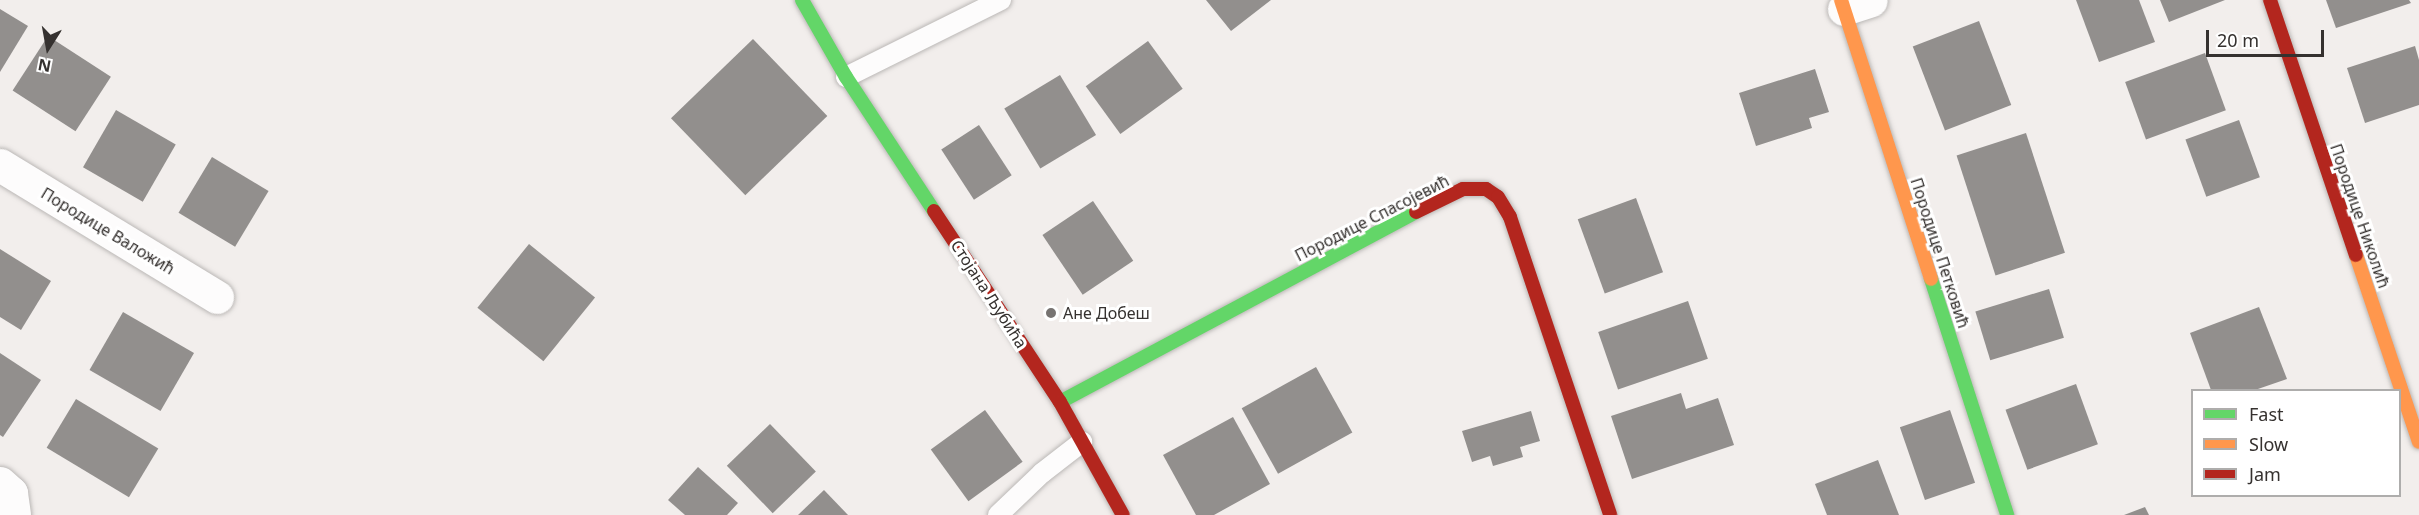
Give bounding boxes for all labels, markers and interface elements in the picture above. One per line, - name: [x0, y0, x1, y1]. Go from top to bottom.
- north arrow: [18, 18, 78, 78]
- scale bar: [2209, 18, 2328, 56]
- text: 20 m: [2217, 28, 2259, 52]
- text: N: [36, 54, 53, 78]
- street label: Породице Николић: [2326, 141, 2394, 291]
- street label: Породице Спасојевић: [1292, 171, 1452, 265]
- street label: Породице Петковић: [1907, 175, 1973, 331]
- street label: Породице Валожић: [38, 183, 178, 279]
- street label: Стојана Љубића: [947, 236, 1031, 352]
- place label: Ане Добеш: [1063, 303, 1150, 323]
- marker: Ане Добеш: [1044, 306, 1058, 320]
- legend: [2191, 389, 2401, 497]
- text: Fast: [2249, 402, 2284, 426]
- text: Slow: [2249, 432, 2288, 456]
- text: Jam: [2249, 462, 2281, 486]

